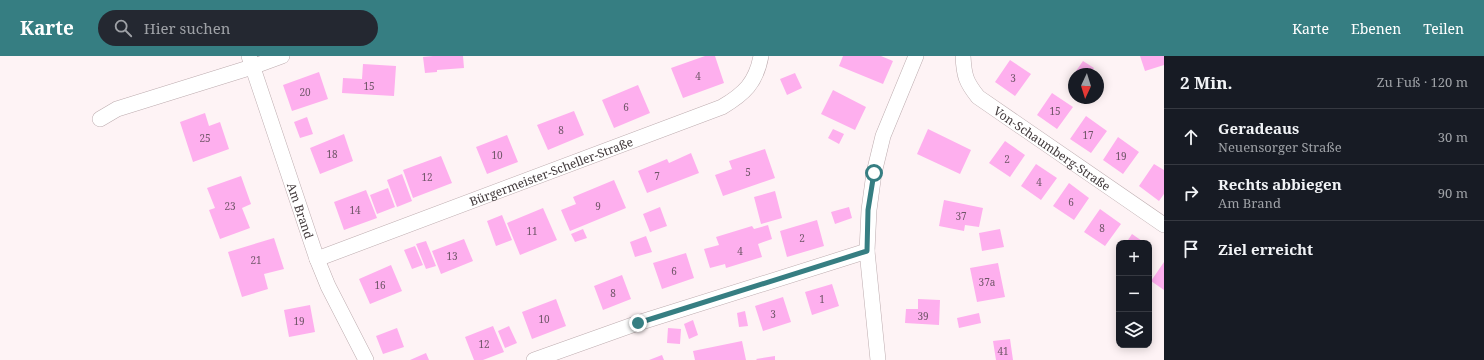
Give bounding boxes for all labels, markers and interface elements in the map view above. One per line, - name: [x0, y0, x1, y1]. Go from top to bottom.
- search box: [98, 10, 378, 46]
- text: Karte: [20, 15, 74, 41]
- icon: search: [112, 17, 134, 39]
- text: Hier suchen: [144, 18, 230, 38]
- text: Karte: [1292, 19, 1329, 38]
- text: Ebenen: [1351, 19, 1401, 38]
- text: Teilen: [1423, 19, 1464, 38]
- north arrow: [1068, 68, 1104, 104]
- house number: 4: [695, 69, 701, 83]
- house number: 3: [1010, 71, 1016, 85]
- text: 2 Min.: [1180, 71, 1233, 94]
- text: Zu Fuß · 120 m: [1377, 73, 1468, 91]
- house number: 15: [363, 79, 375, 93]
- house number: 20: [299, 85, 311, 99]
- house number: 6: [623, 100, 629, 114]
- street label: Von-Schaumberg-Straße: [991, 102, 1114, 194]
- house number: 15: [1049, 104, 1061, 118]
- text: Geradeaus: [1218, 118, 1299, 138]
- house number: 8: [558, 123, 564, 137]
- icon: ahead: [1180, 126, 1202, 148]
- house number: 17: [1082, 128, 1094, 142]
- text: 30 m: [1438, 128, 1468, 146]
- house number: 25: [199, 131, 211, 145]
- street label: Bürgermeister-Scheller-Straße: [467, 133, 635, 210]
- text: Neuensorger Straße: [1218, 138, 1342, 156]
- house number: 18: [326, 147, 338, 161]
- house number: 10: [491, 148, 503, 162]
- house number: 19: [1115, 149, 1127, 163]
- house number: 2: [1004, 152, 1010, 166]
- route start: [865, 164, 883, 182]
- house number: 5: [745, 165, 751, 179]
- house number: 7: [654, 169, 660, 183]
- house number: 12: [421, 170, 433, 184]
- text: Rechts abbiegen: [1218, 174, 1342, 194]
- house number: 4: [1036, 175, 1042, 189]
- street label: Am Brand: [283, 180, 318, 241]
- icon: right: [1180, 182, 1202, 204]
- text: 90 m: [1438, 184, 1468, 202]
- text: Am Brand: [1218, 194, 1281, 212]
- house number: 6: [1068, 195, 1074, 209]
- house number: 23: [224, 199, 236, 213]
- house number: 9: [595, 199, 601, 213]
- house number: 14: [349, 203, 361, 217]
- house number: 37: [955, 209, 967, 223]
- house number: 8: [1099, 221, 1105, 235]
- house number: 11: [526, 224, 538, 238]
- house number: 2: [799, 231, 805, 245]
- icon: arrive: [1180, 238, 1202, 260]
- text: Ziel erreicht: [1218, 239, 1313, 259]
- map controls: [1116, 240, 1152, 348]
- button: +: [1116, 240, 1152, 276]
- house number: 4: [737, 244, 743, 258]
- house number: 13: [446, 249, 458, 263]
- house number: 21: [250, 253, 262, 267]
- house number: 6: [671, 264, 677, 278]
- house number: 37a: [979, 275, 996, 289]
- button: −: [1116, 276, 1152, 312]
- house number: 16: [374, 278, 386, 292]
- house number: 8: [610, 286, 616, 300]
- house number: 1: [819, 292, 825, 306]
- house number: 3: [770, 307, 776, 321]
- house number: 39: [917, 309, 929, 323]
- house number: 10: [538, 312, 550, 326]
- button: layers: [1116, 312, 1152, 348]
- house number: 19: [293, 314, 305, 328]
- route end: [629, 314, 647, 332]
- house number: 12: [478, 337, 490, 351]
- house number: 41: [997, 344, 1009, 358]

